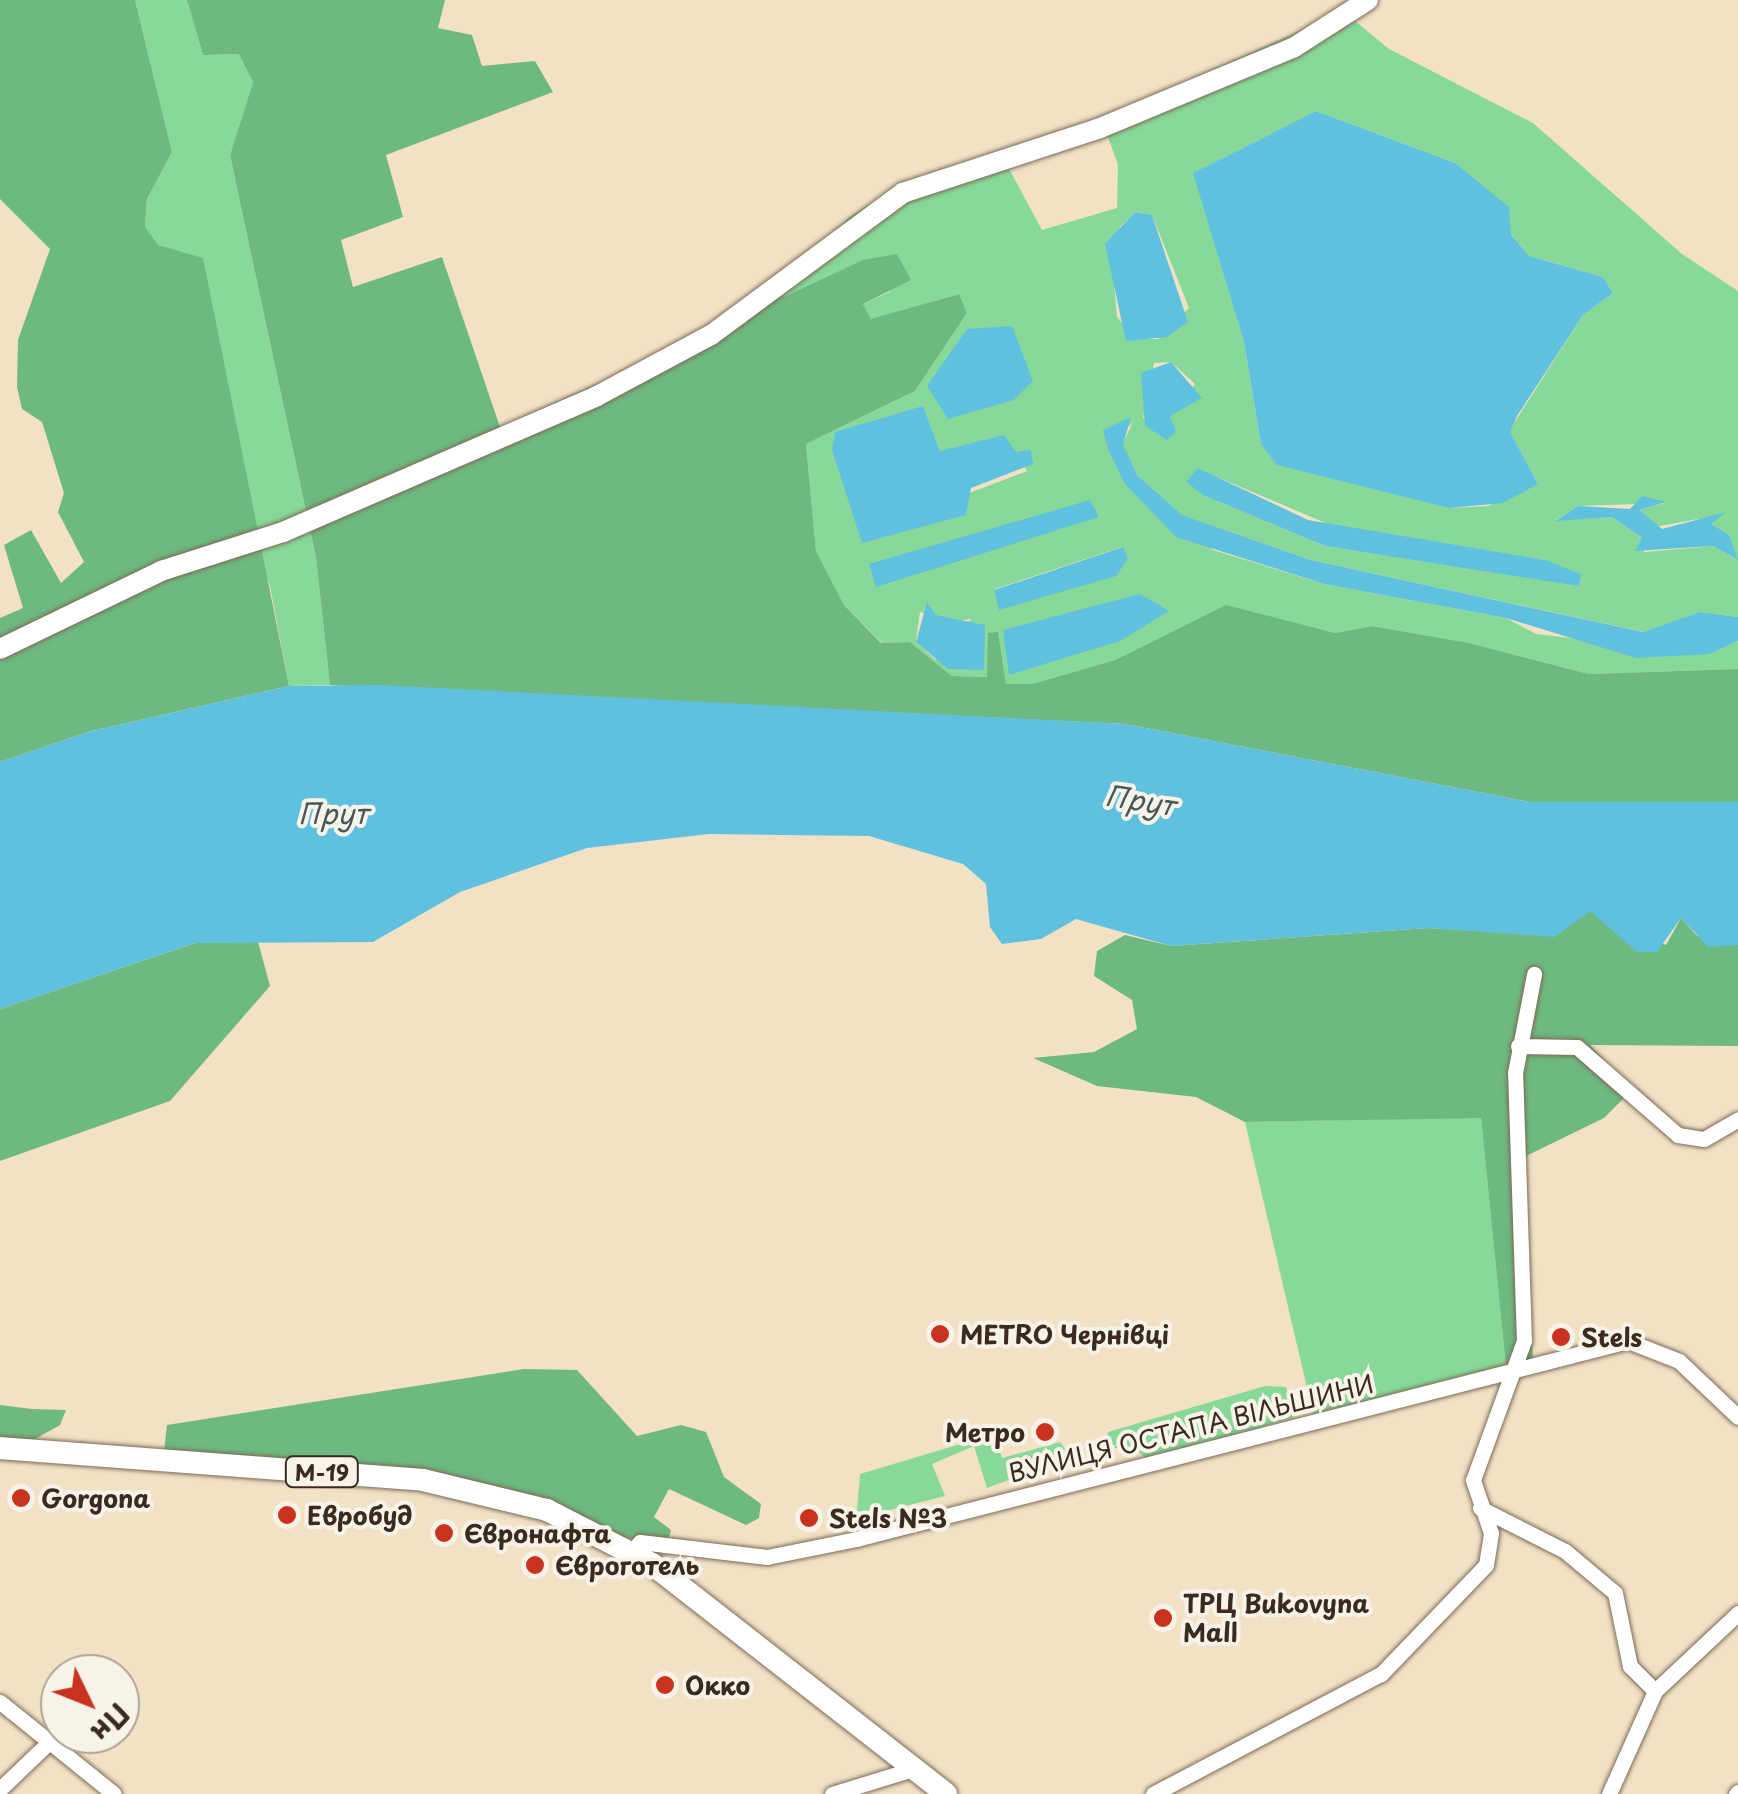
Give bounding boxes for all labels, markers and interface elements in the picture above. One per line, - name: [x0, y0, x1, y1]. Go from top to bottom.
- water label: Прут: [1103, 778, 1177, 822]
- water label: Прут: [298, 796, 368, 830]
- place label: METRO Чернівці: [960, 1319, 1170, 1349]
- place label: Stels: [1581, 1322, 1642, 1352]
- marker: METRO Чернівці: [929, 1323, 951, 1345]
- marker: Stels: [1550, 1326, 1572, 1348]
- street label: ВУЛИЦЯ ОСТАПА ВІЛЬШИНИ: [1005, 1368, 1377, 1488]
- place label: Метро: [945, 1417, 1025, 1447]
- marker: Метро: [1034, 1421, 1056, 1443]
- road number: М-19: [284, 1455, 360, 1489]
- place label: Gorgona: [41, 1483, 150, 1513]
- marker: Gorgona: [10, 1487, 32, 1509]
- place label: Евробуд: [307, 1500, 412, 1530]
- place label: Stels №3: [829, 1503, 947, 1533]
- marker: Евробуд: [276, 1504, 298, 1526]
- marker: Stels №3: [798, 1507, 820, 1529]
- place label: Євронафта: [464, 1518, 611, 1548]
- marker: Євронафта: [433, 1522, 455, 1544]
- place label: Євроготель: [555, 1550, 699, 1580]
- marker: Євроготель: [524, 1554, 546, 1576]
- place label: ТРЦ Bukovyna Mall: [1183, 1589, 1371, 1648]
- marker: ТРЦ Bukovyna Mall: [1152, 1607, 1174, 1629]
- north arrow: [40, 1654, 140, 1754]
- place label: Окко: [685, 1670, 750, 1700]
- marker: Окко: [654, 1674, 676, 1696]
- text: Пн: [81, 1694, 140, 1753]

